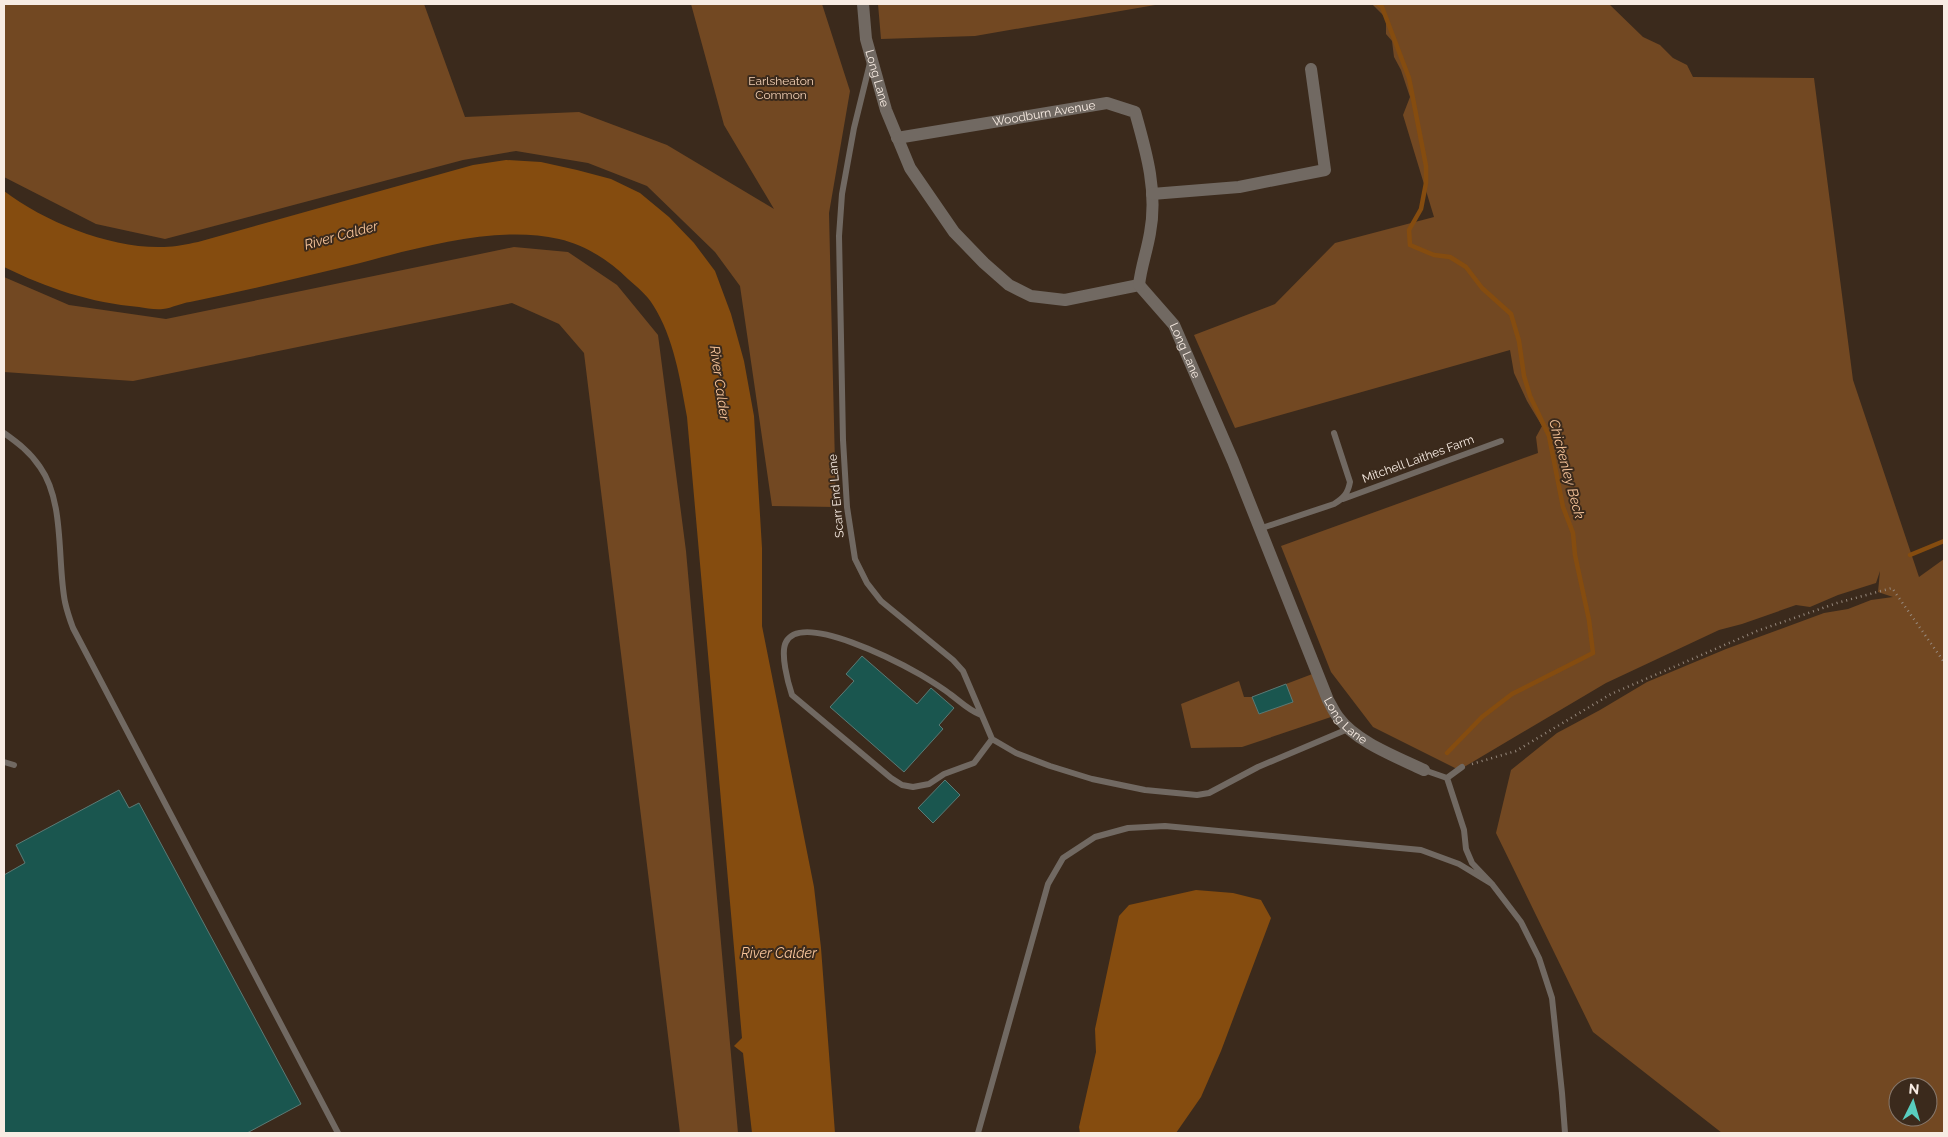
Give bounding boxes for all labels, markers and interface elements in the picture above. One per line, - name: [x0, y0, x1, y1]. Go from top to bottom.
- street label: Long Lane: [862, 48, 892, 109]
- park label: Earlsheaton Common: [748, 74, 814, 102]
- street label: Woodburn Avenue: [991, 98, 1096, 129]
- water label: River Calder: [302, 217, 381, 253]
- street label: Long Lane: [1167, 321, 1203, 380]
- water label: River Calder: [707, 344, 733, 423]
- water label: Chickenley Beck: [1546, 417, 1588, 521]
- street label: Mitchell Laithes Farm: [1360, 432, 1476, 486]
- street label: Scarr End Lane: [825, 454, 847, 538]
- street label: Long Lane: [1321, 694, 1370, 747]
- water label: River Calder: [741, 945, 818, 961]
- north arrow: [1888, 1077, 1938, 1127]
- text: N: [1908, 1081, 1920, 1097]

